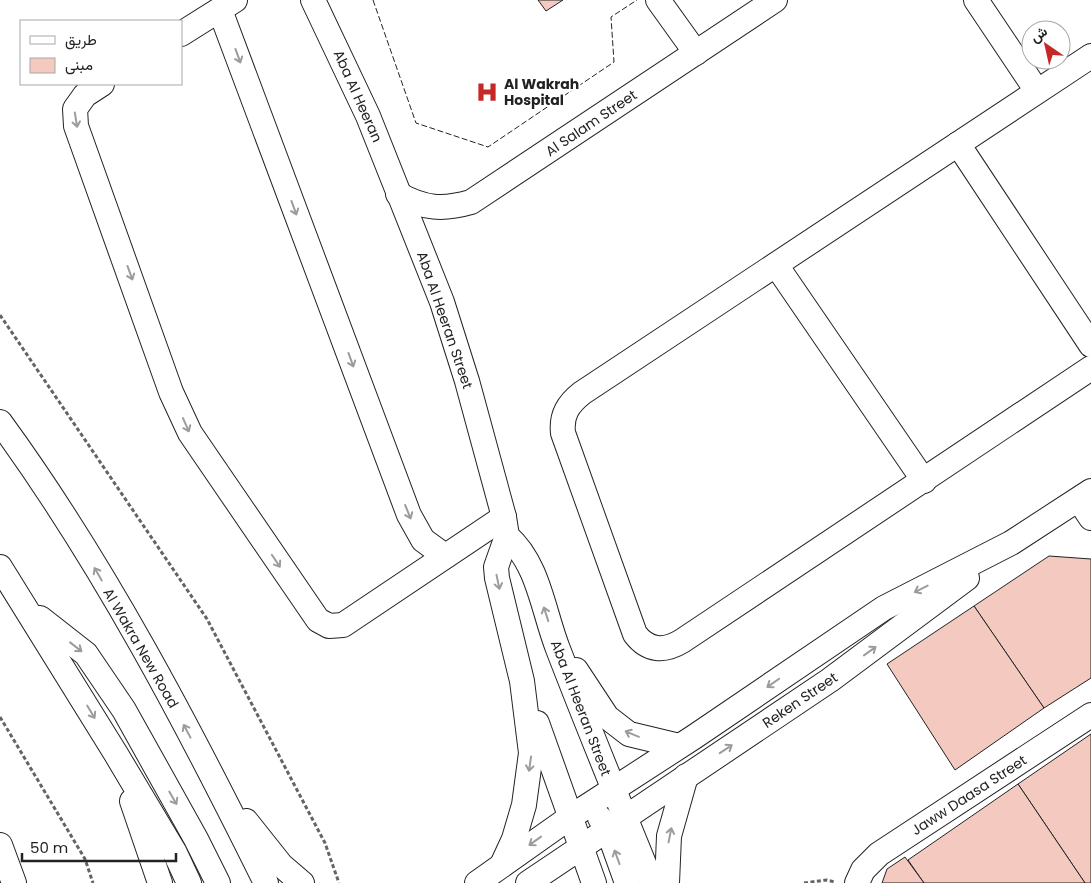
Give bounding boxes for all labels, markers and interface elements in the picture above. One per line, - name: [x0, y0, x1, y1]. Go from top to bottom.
- legend: [20, 20, 182, 85]
- north arrow: [1021, 20, 1071, 70]
- text: ش: [1026, 21, 1051, 47]
- text: طريق: [65, 29, 97, 50]
- street label: Aba Al Heeran: [329, 47, 387, 145]
- one-way arrow: [234, 48, 243, 63]
- text: مبنى: [65, 54, 93, 75]
- place label: Al Wakrah Hospital: [504, 74, 579, 110]
- hospital icon: Al Wakrah Hospital: [474, 79, 500, 105]
- street label: Al Salam Street: [541, 85, 641, 161]
- one-way arrow: [71, 111, 81, 127]
- one-way arrow: [290, 200, 299, 215]
- street label: Aba Al Heeran Street: [412, 249, 478, 391]
- one-way arrow: [126, 265, 135, 280]
- one-way arrow: [347, 352, 356, 367]
- one-way arrow: [182, 417, 192, 432]
- one-way arrow: [404, 504, 413, 519]
- one-way arrow: [271, 553, 281, 567]
- one-way arrow: [93, 568, 103, 582]
- one-way arrow: [494, 574, 504, 590]
- street label: Al Wakra New Road: [98, 584, 184, 712]
- one-way arrow: [914, 584, 929, 594]
- one-way arrow: [541, 607, 550, 622]
- street label: Aba Al Heeran Street: [546, 637, 616, 779]
- one-way arrow: [70, 641, 83, 652]
- one-way arrow: [863, 646, 876, 657]
- street label: Reken Street: [758, 667, 842, 733]
- one-way arrow: [767, 678, 781, 688]
- one-way arrow: [86, 704, 96, 718]
- one-way arrow: [182, 724, 192, 738]
- one-way arrow: [625, 729, 640, 739]
- one-way arrow: [719, 744, 733, 754]
- street label: Jaww Daasa Street: [907, 750, 1031, 840]
- one-way arrow: [524, 756, 534, 772]
- one-way arrow: [168, 790, 178, 805]
- one-way arrow: [665, 827, 675, 843]
- scale bar: [22, 830, 176, 862]
- one-way arrow: [528, 836, 542, 846]
- text: 50 m: [30, 837, 68, 858]
- one-way arrow: [612, 849, 621, 865]

